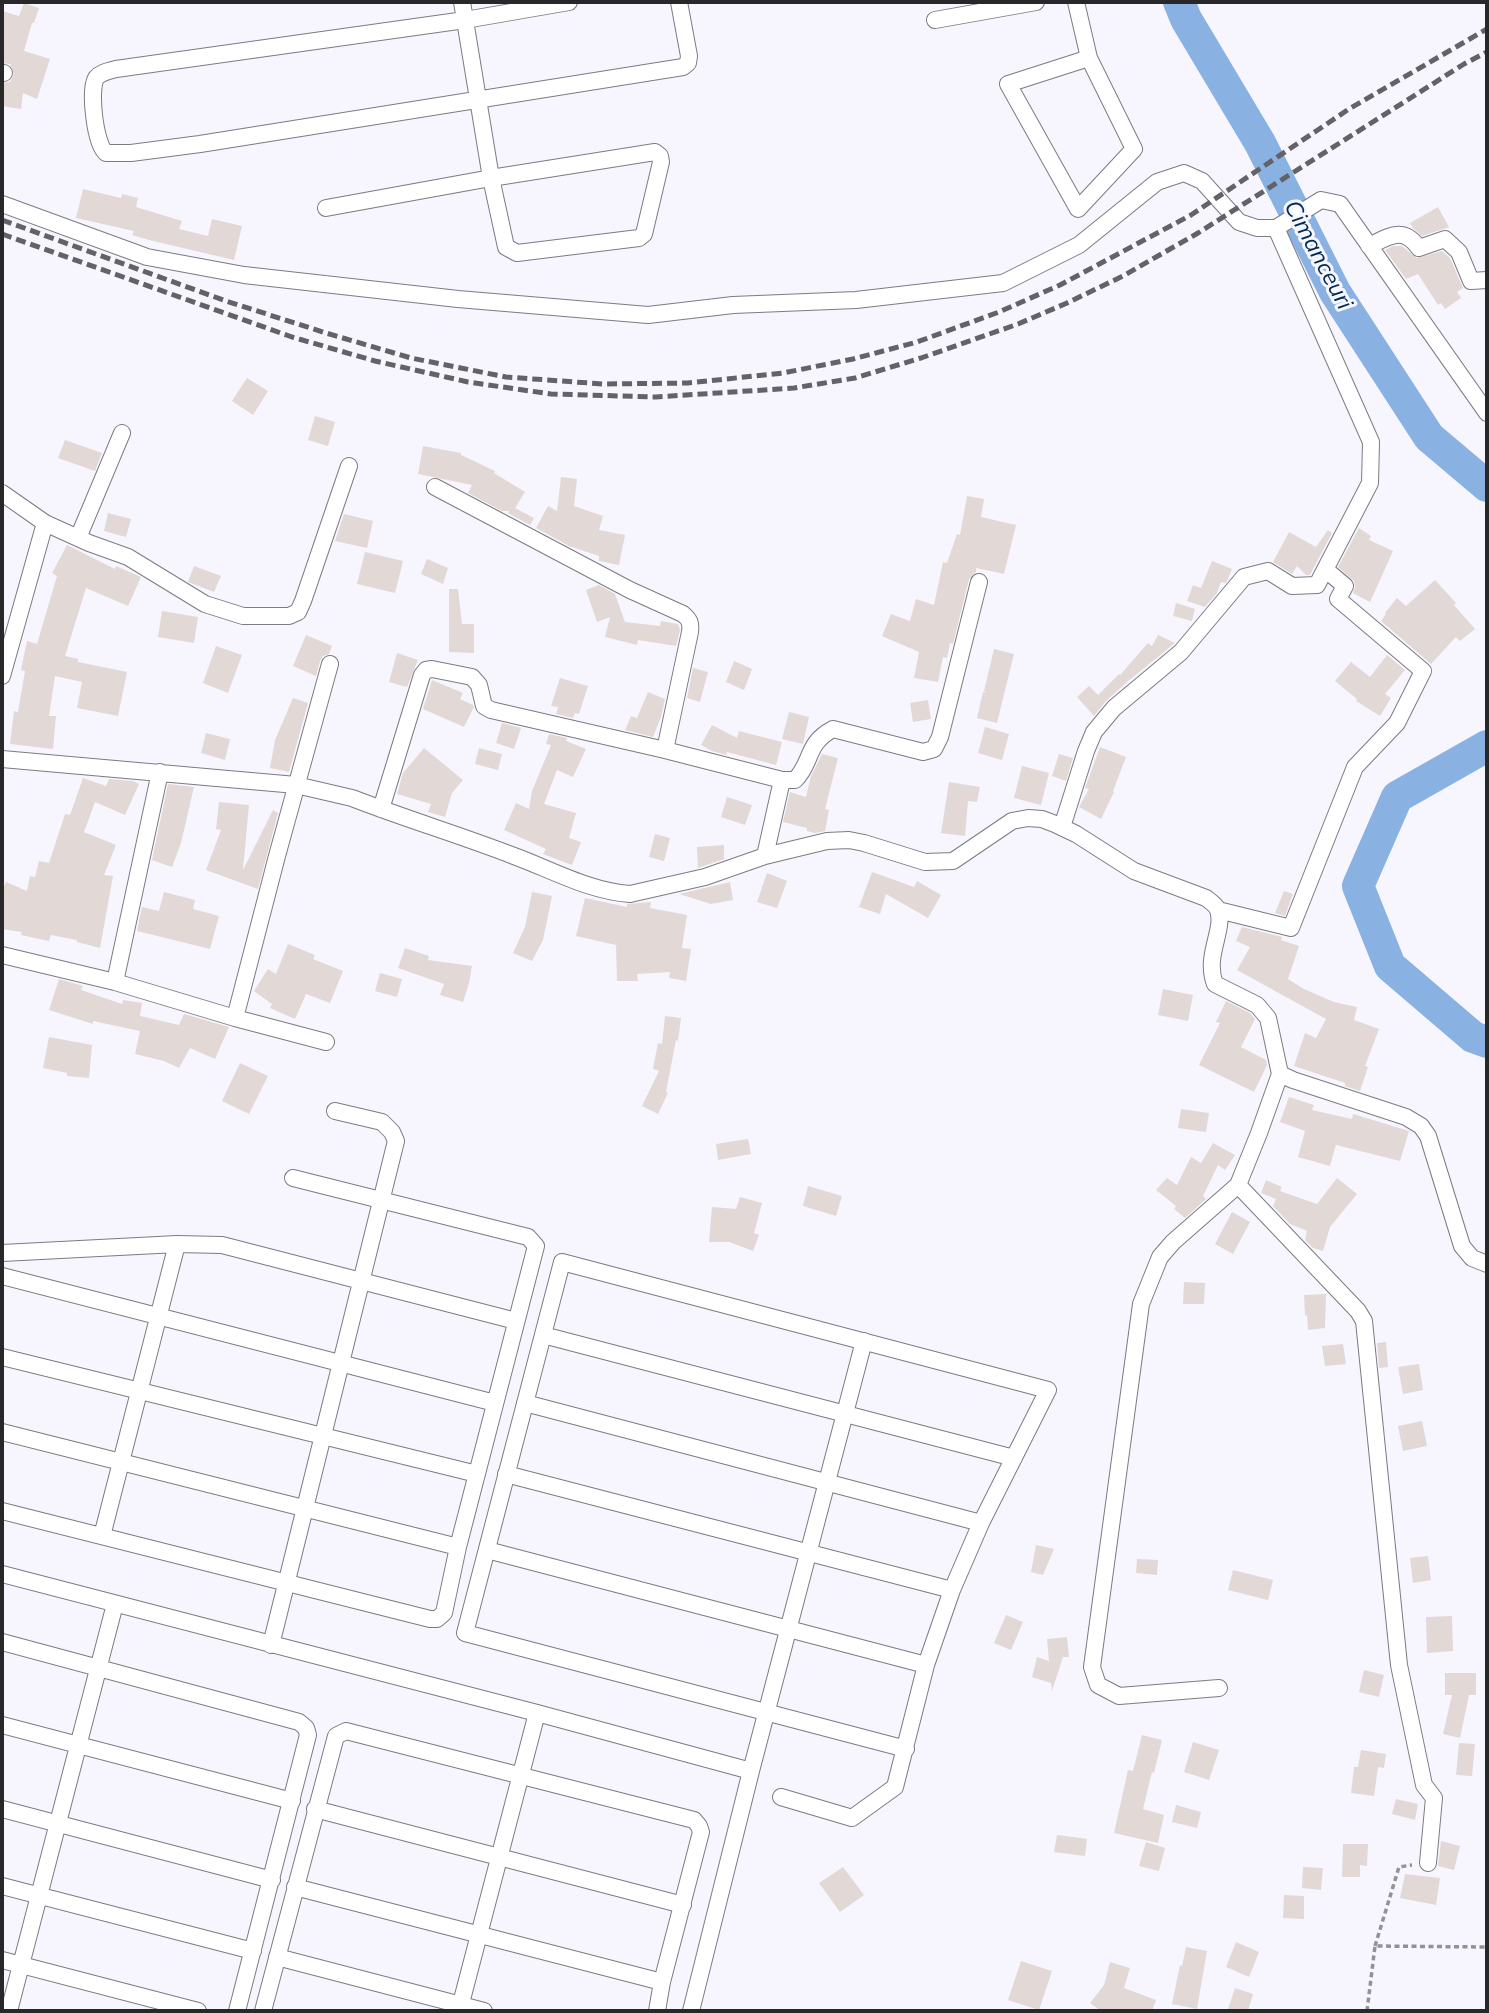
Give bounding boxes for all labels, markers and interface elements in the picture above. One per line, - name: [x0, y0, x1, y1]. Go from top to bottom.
- water label: Cimanceuri: [1278, 196, 1358, 314]

